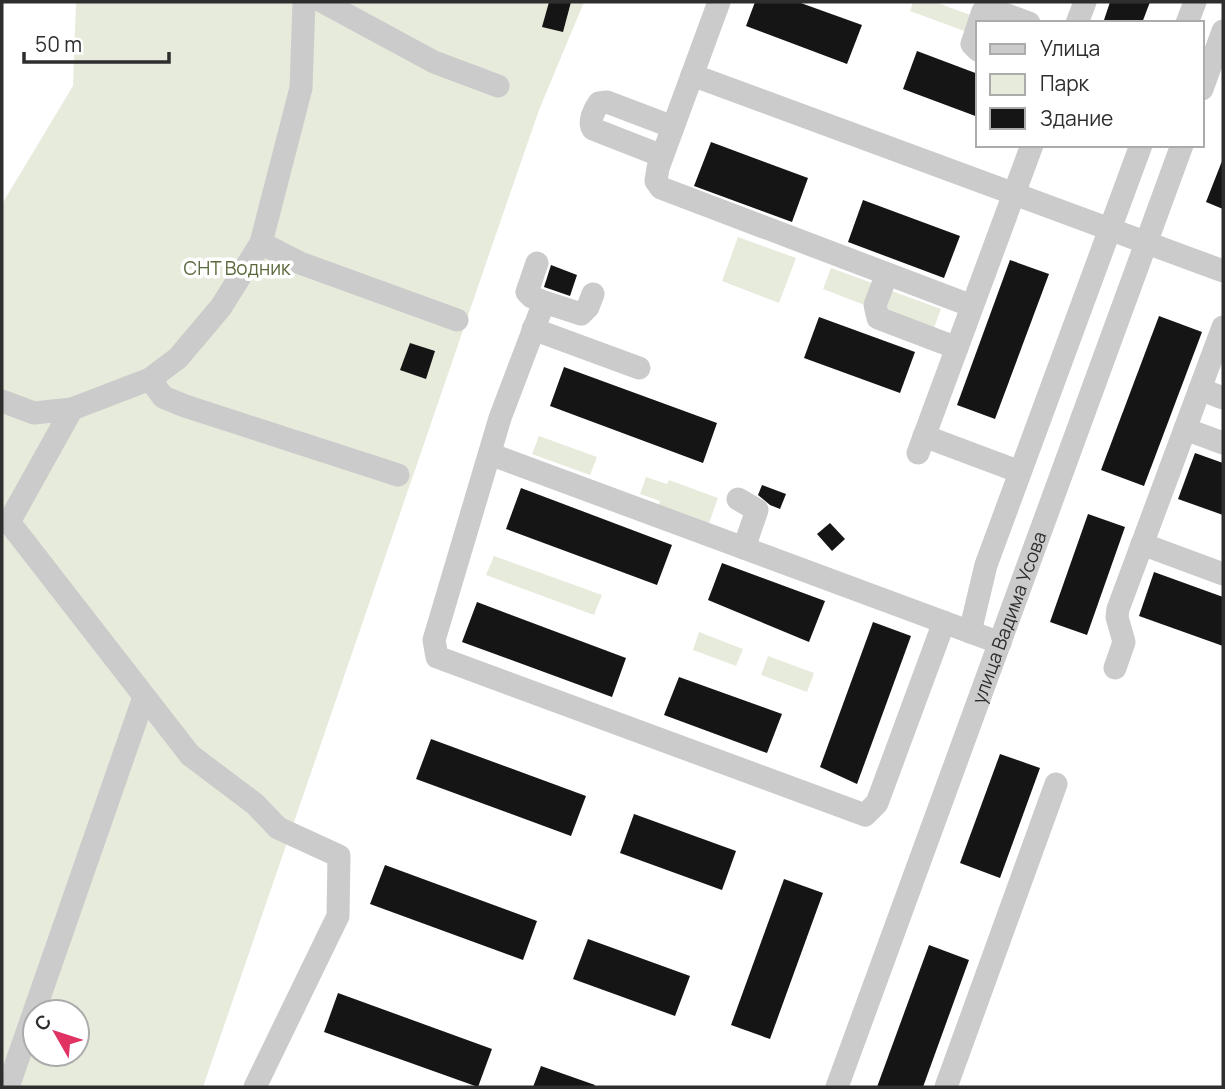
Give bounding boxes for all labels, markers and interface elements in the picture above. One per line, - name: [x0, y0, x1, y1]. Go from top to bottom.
- scale bar: [24, 21, 170, 65]
- legend: [976, 21, 1204, 147]
- text: 50 m: [35, 30, 82, 58]
- text: Улица: [1040, 34, 1100, 62]
- text: Парк: [1040, 69, 1090, 97]
- text: Здание: [1040, 104, 1113, 132]
- park label: СНТ Водник: [184, 255, 291, 281]
- street label: улица Вадима Усова: [965, 528, 1052, 707]
- north arrow: [21, 998, 91, 1068]
- text: С: [28, 1009, 57, 1036]

